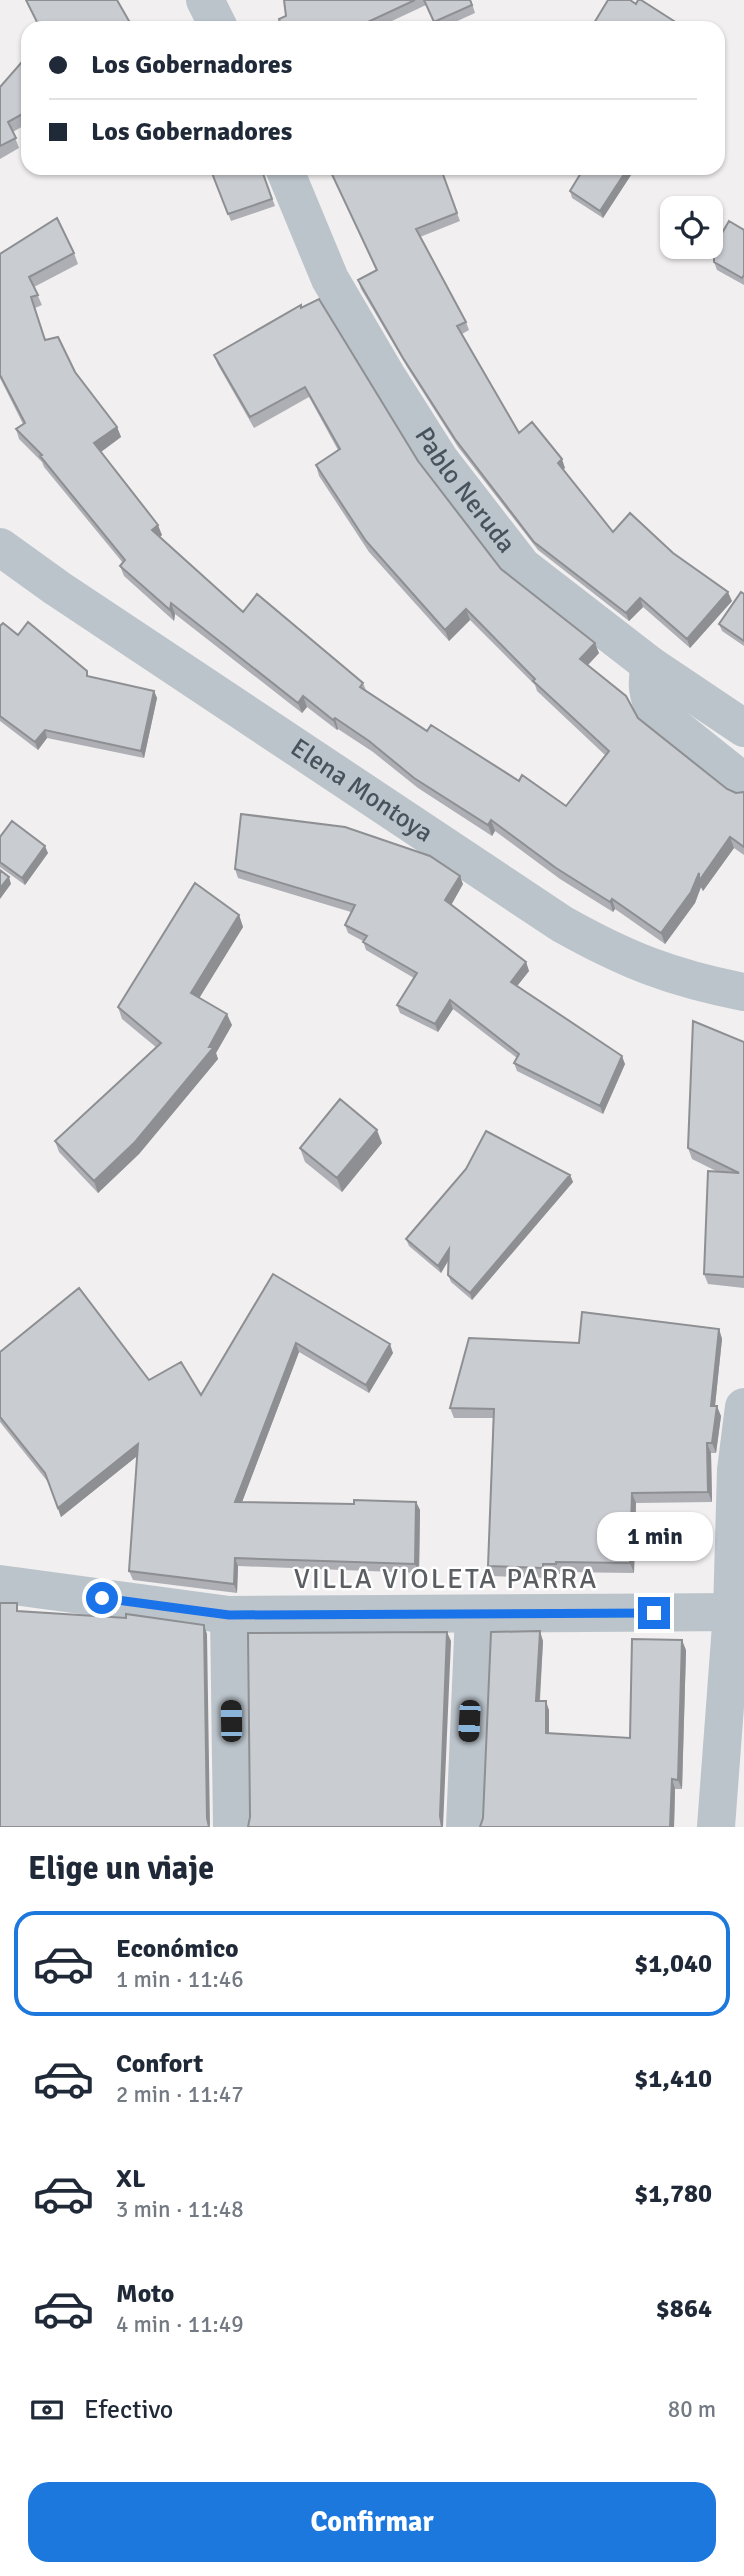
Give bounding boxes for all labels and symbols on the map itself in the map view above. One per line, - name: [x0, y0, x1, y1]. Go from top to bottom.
- street label: Pablo Neruda: [407, 421, 522, 560]
- street label: Elena Montoya: [284, 732, 439, 849]
- callout: 1 min: [596, 1512, 712, 1560]
- district label: VILLA VIOLETA PARRA: [294, 1562, 598, 1596]
- route start: [86, 1582, 118, 1614]
- route end: [638, 1597, 670, 1629]
- car: [458, 1699, 481, 1743]
- car: [221, 1700, 242, 1742]

